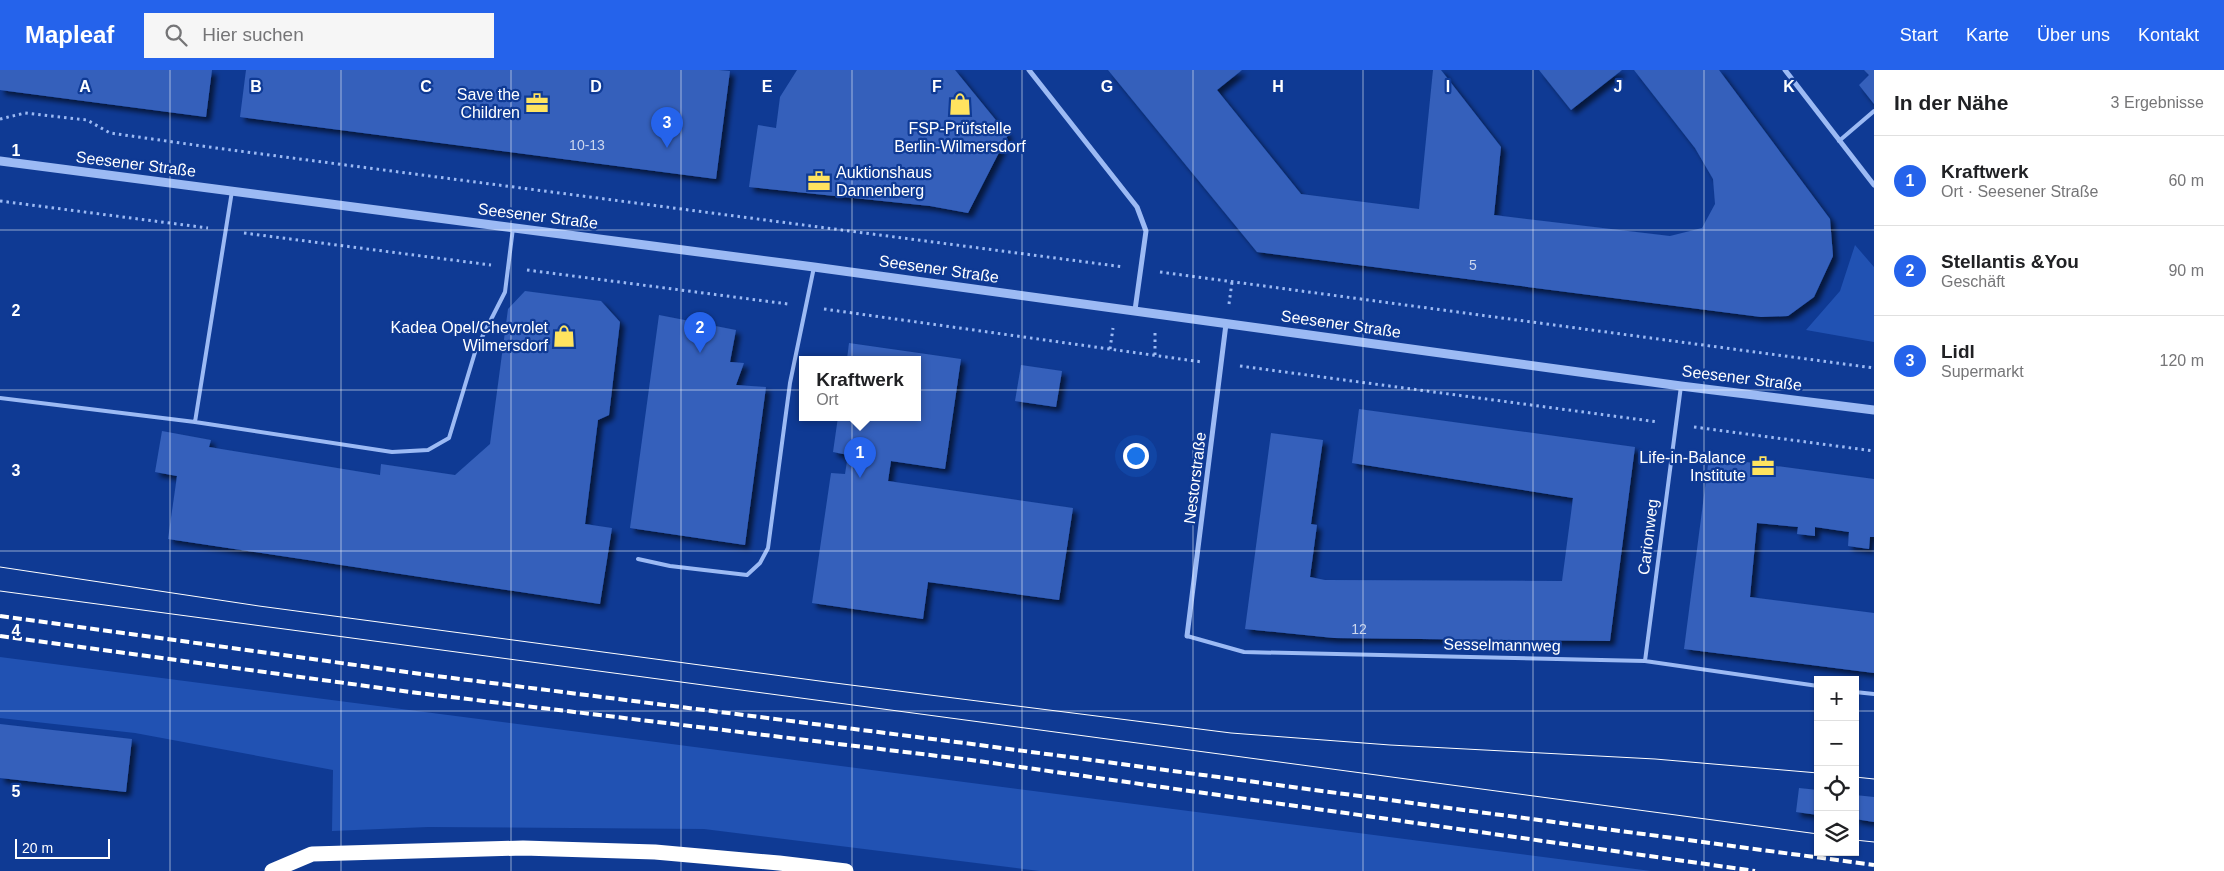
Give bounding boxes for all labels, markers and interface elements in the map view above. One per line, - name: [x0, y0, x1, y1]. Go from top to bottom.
- search box: [144, 13, 494, 58]
- text: Mapleaf: [25, 21, 114, 48]
- icon: search: [162, 21, 190, 49]
- text: Hier suchen: [202, 24, 304, 45]
- text: Start: [1900, 25, 1938, 45]
- text: Karte: [1966, 25, 2009, 45]
- text: Über uns: [2037, 25, 2110, 45]
- text: Kontakt: [2138, 25, 2199, 45]
- text: A: [79, 78, 91, 95]
- text: B: [250, 78, 262, 95]
- text: C: [420, 78, 432, 95]
- text: D: [590, 78, 602, 95]
- text: E: [762, 78, 773, 95]
- text: F: [932, 78, 942, 95]
- text: G: [1101, 78, 1113, 95]
- text: H: [1272, 78, 1284, 95]
- text: I: [1446, 78, 1450, 95]
- text: J: [1614, 78, 1622, 95]
- text: K: [1783, 78, 1795, 95]
- place label: Save the Children: [457, 86, 520, 121]
- office icon: Save the Children: [524, 90, 550, 116]
- shop icon: FSP-Prüfstelle Berlin-Wilmersdorf: [947, 91, 973, 117]
- text: In der Nähe: [1894, 91, 2008, 114]
- text: 3 Ergebnisse: [2111, 94, 2204, 111]
- pin: 3: [651, 107, 683, 148]
- place label: FSP-Prüfstelle Berlin-Wilmersdorf: [894, 120, 1026, 155]
- house number: 10-13: [569, 137, 605, 153]
- text: 1: [12, 142, 21, 159]
- street label: Seesener Straße: [75, 148, 197, 180]
- text: Kraftwerk: [1941, 161, 2029, 182]
- place label: Auktionshaus Dannenberg: [836, 164, 932, 199]
- office icon: Auktionshaus Dannenberg: [806, 168, 832, 194]
- text: 1: [1906, 172, 1914, 189]
- text: 60 m: [2168, 172, 2204, 189]
- text: Ort · Seesener Straße: [1941, 183, 2098, 200]
- street label: Seesener Straße: [477, 200, 599, 232]
- text: Stellantis &You: [1941, 251, 2079, 272]
- street label: Seesener Straße: [878, 252, 1000, 286]
- house number: 5: [1469, 257, 1477, 273]
- text: 2: [1906, 262, 1914, 279]
- text: 90 m: [2168, 262, 2204, 279]
- text: Geschäft: [1941, 273, 2005, 290]
- text: 2: [12, 302, 21, 319]
- street label: Seesener Straße: [1280, 307, 1402, 341]
- pin: 2: [684, 312, 716, 353]
- place label: Kadea Opel/Chevrolet Wilmersdorf: [391, 319, 549, 354]
- shop icon: Kadea Opel/Chevrolet Wilmersdorf: [551, 323, 577, 349]
- text: Lidl: [1941, 341, 1975, 362]
- text: 3: [1906, 352, 1914, 369]
- text: 120 m: [2160, 352, 2204, 369]
- popup: [799, 356, 921, 421]
- street label: Seesener Straße: [1681, 362, 1803, 394]
- text: Supermarkt: [1941, 363, 2024, 380]
- text: Kraftwerk: [816, 369, 904, 390]
- text: Ort: [816, 391, 838, 408]
- street label: Nestorstraße: [1181, 431, 1209, 525]
- pin: 1: [844, 437, 876, 478]
- your location: [1123, 443, 1149, 469]
- place label: Life-in-Balance Institute: [1639, 449, 1746, 484]
- office icon: Life-in-Balance Institute: [1750, 453, 1776, 479]
- text: 3: [12, 462, 21, 479]
- street label: Carionweg: [1635, 498, 1661, 576]
- house number: 12: [1351, 621, 1367, 637]
- text: 4: [12, 622, 21, 639]
- street label: Sesselmannweg: [1443, 635, 1561, 655]
- map controls: [1814, 676, 1859, 856]
- button: +: [1814, 676, 1859, 721]
- button: −: [1814, 721, 1859, 766]
- button: locate: [1814, 766, 1859, 811]
- text: 5: [12, 783, 21, 800]
- button: layers: [1814, 811, 1859, 856]
- scale bar: [15, 836, 110, 859]
- text: 20 m: [22, 840, 53, 856]

